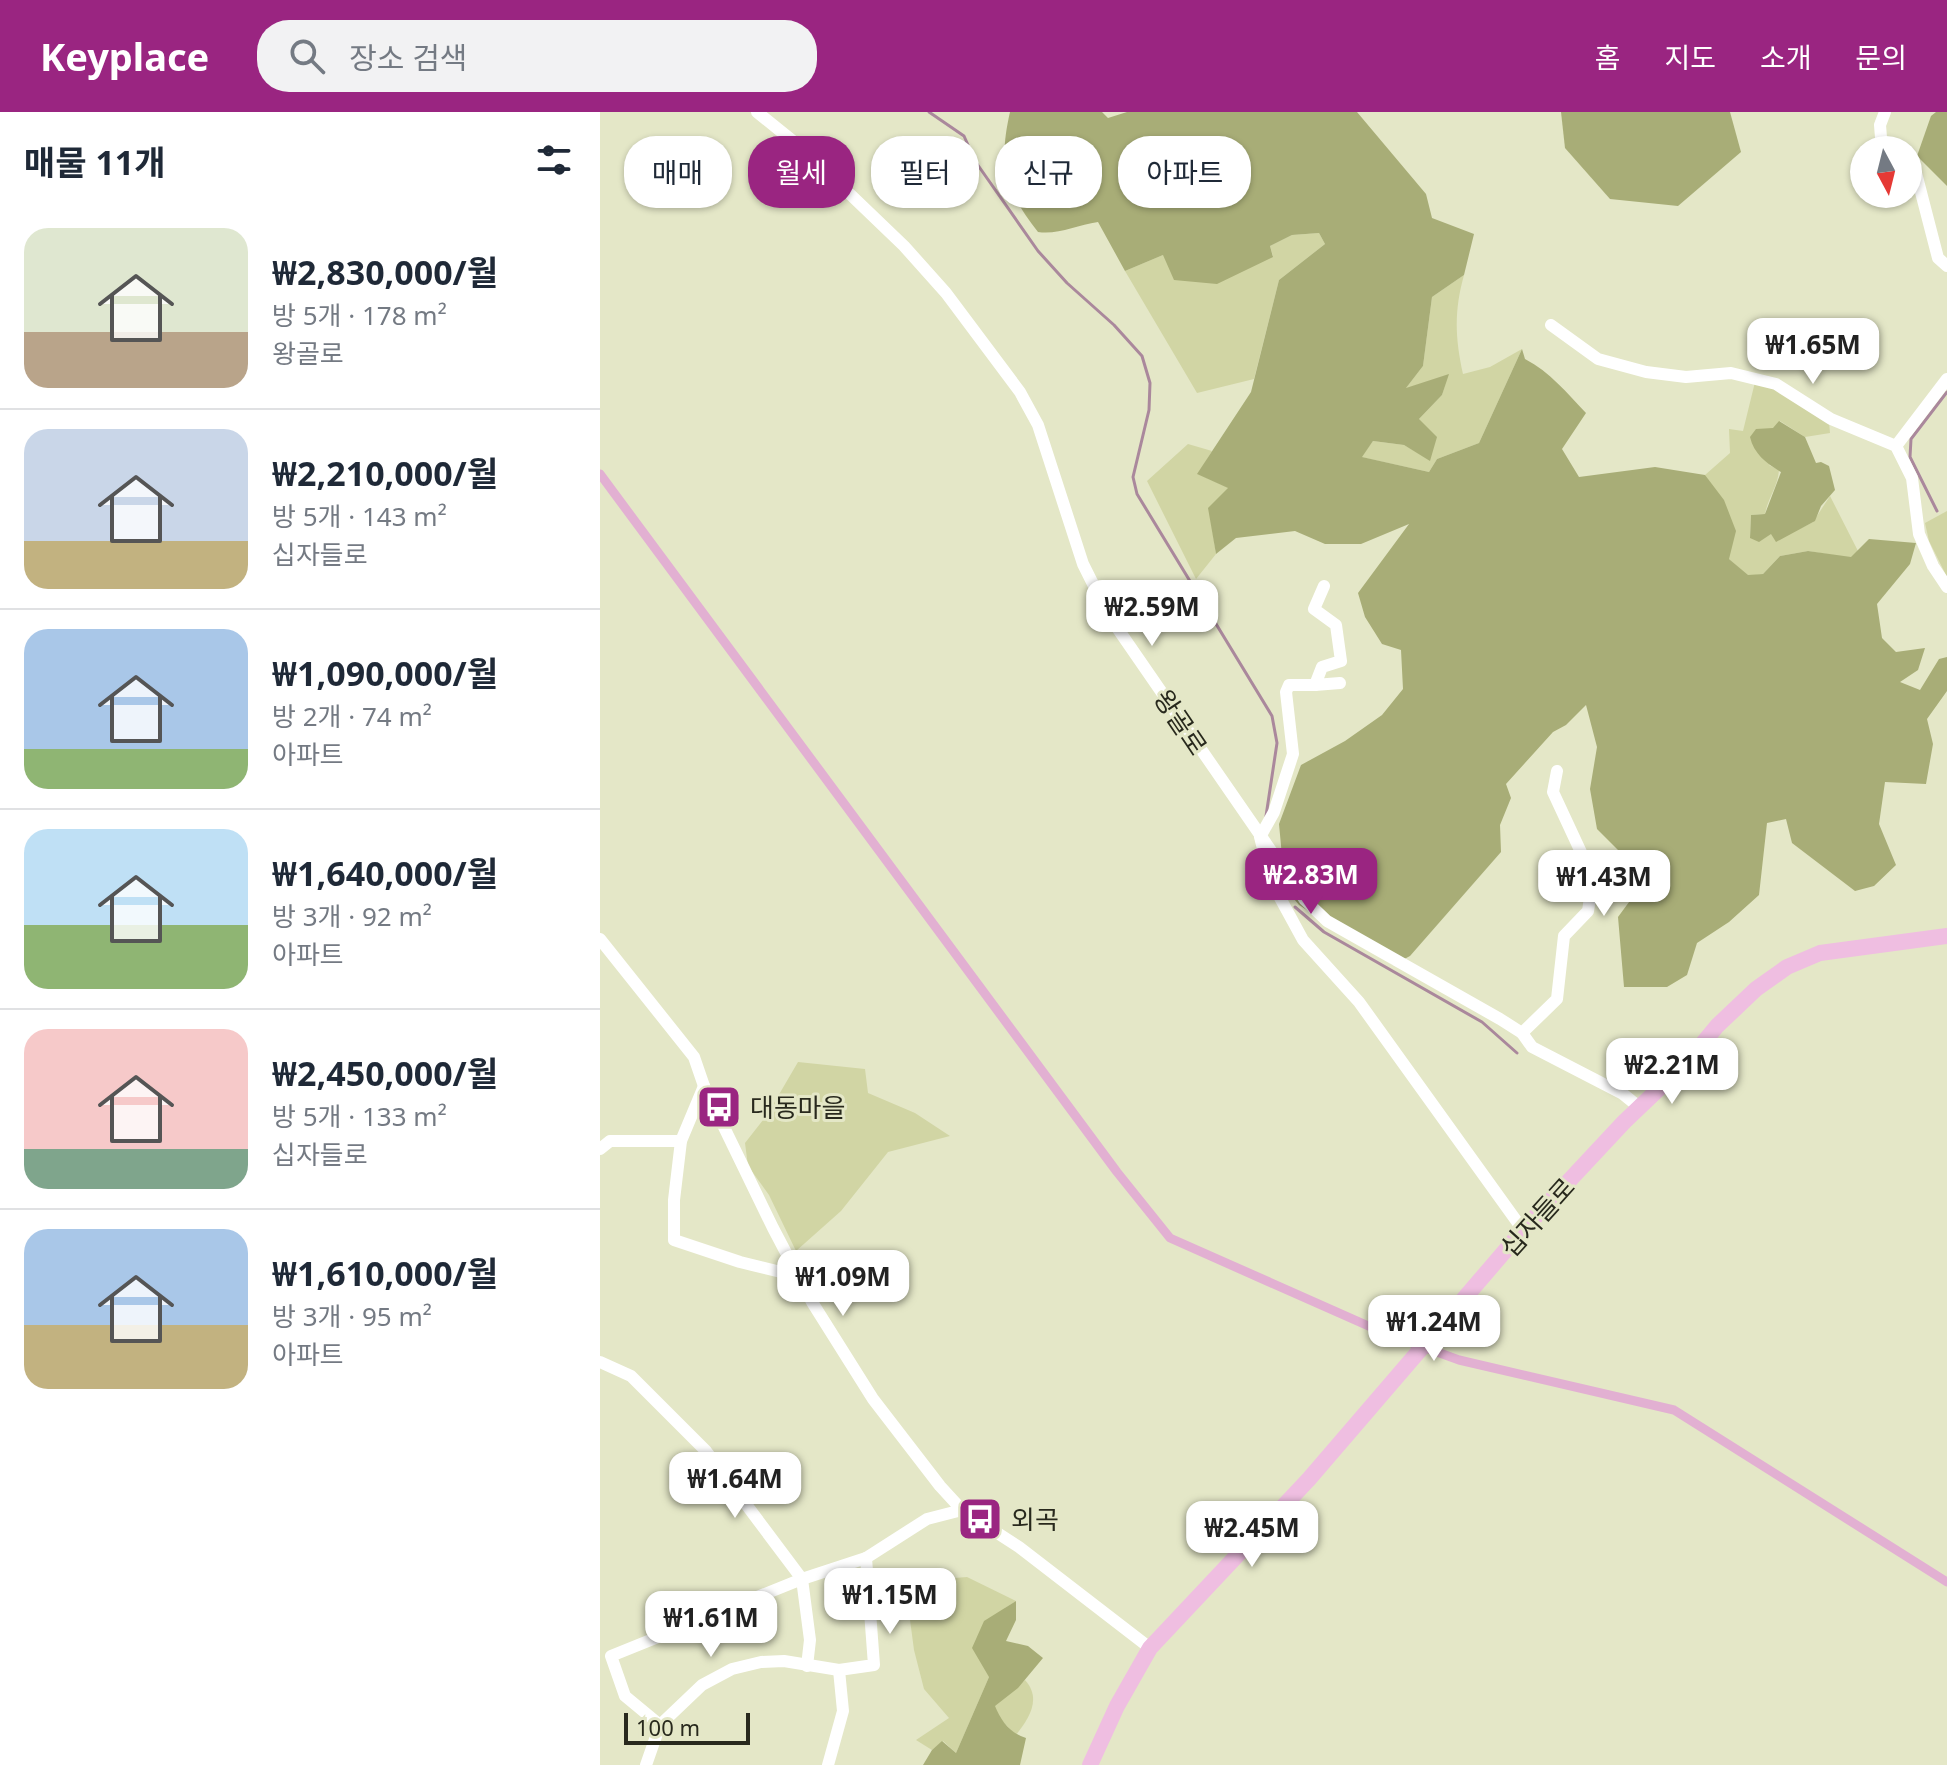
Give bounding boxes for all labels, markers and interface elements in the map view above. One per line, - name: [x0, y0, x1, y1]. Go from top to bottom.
- search box: [257, 20, 817, 92]
- text: Keyplace: [40, 30, 209, 82]
- icon: search: [285, 34, 329, 78]
- text: 장소 검색: [349, 37, 467, 78]
- text: 홈: [1595, 38, 1620, 76]
- text: 지도: [1664, 38, 1716, 76]
- text: 소개: [1760, 38, 1811, 76]
- text: 문의: [1855, 38, 1907, 76]
- chip: 매매: [624, 136, 732, 208]
- chip: 월세: [748, 136, 855, 208]
- chip: 필터: [871, 136, 979, 208]
- chip: 신규: [995, 136, 1102, 208]
- chip: 아파트: [1118, 136, 1251, 208]
- north arrow: [1850, 136, 1922, 208]
- map controls: [1850, 136, 1922, 208]
- icon: filters: [532, 138, 576, 182]
- text: 매물 11개: [24, 139, 166, 185]
- text: ₩2,830,000/월: [272, 249, 498, 295]
- icon: home: [88, 260, 184, 356]
- text: 방 5개 · 178 m²: [272, 297, 447, 333]
- pin: ₩1.65M: [1748, 318, 1878, 386]
- text: ₩1.65M: [1765, 326, 1861, 362]
- text: 왕골로: [272, 335, 344, 371]
- text: ₩2,210,000/월: [272, 450, 498, 496]
- icon: home: [88, 461, 184, 557]
- text: 방 5개 · 143 m²: [272, 498, 447, 534]
- text: 십자들로: [272, 536, 368, 572]
- pin: ₩2.59M: [1087, 580, 1217, 648]
- text: ₩2.59M: [1104, 588, 1200, 624]
- text: ₩1,090,000/월: [272, 650, 498, 696]
- icon: home: [88, 661, 184, 757]
- street label: 왕골로: [1146, 682, 1216, 762]
- text: 방 2개 · 74 m²: [272, 698, 432, 734]
- text: 아파트: [272, 736, 344, 772]
- pin: ₩2.83M: [1246, 848, 1376, 916]
- text: ₩1,640,000/월: [272, 850, 498, 896]
- pin: ₩1.43M: [1539, 850, 1669, 918]
- text: ₩2.83M: [1263, 856, 1359, 892]
- text: ₩1.43M: [1556, 858, 1652, 894]
- icon: home: [88, 861, 184, 957]
- text: 방 3개 · 92 m²: [272, 898, 432, 934]
- text: 아파트: [272, 936, 344, 972]
- pin: ₩2.21M: [1607, 1038, 1737, 1106]
- text: ₩2.21M: [1624, 1046, 1720, 1082]
- text: ₩2,450,000/월: [272, 1050, 498, 1096]
- icon: home: [88, 1061, 184, 1157]
- bus stop icon: 대동마을: [695, 1083, 743, 1131]
- place label: 대동마을: [750, 1089, 846, 1125]
- text: 방 5개 · 133 m²: [272, 1098, 447, 1134]
- text: 십자들로: [272, 1136, 368, 1172]
- street label: 십자들로: [1492, 1169, 1582, 1265]
- text: ₩1,610,000/월: [272, 1250, 498, 1296]
- pin: ₩1.09M: [778, 1250, 908, 1318]
- text: ₩1.09M: [795, 1258, 891, 1294]
- icon: home: [88, 1261, 184, 1357]
- pin: ₩1.24M: [1369, 1295, 1499, 1363]
- text: 방 3개 · 95 m²: [272, 1298, 432, 1334]
- text: ₩1.24M: [1386, 1303, 1482, 1339]
- text: 아파트: [272, 1336, 344, 1372]
- pin: ₩1.64M: [670, 1452, 800, 1520]
- text: ₩1.64M: [687, 1460, 783, 1496]
- bus stop icon: 외곡: [956, 1495, 1004, 1543]
- place label: 외곡: [1011, 1501, 1059, 1537]
- pin: ₩2.45M: [1187, 1501, 1317, 1569]
- text: ₩2.45M: [1204, 1509, 1300, 1545]
- pin: ₩1.15M: [825, 1568, 955, 1636]
- text: ₩1.15M: [842, 1576, 938, 1612]
- pin: ₩1.61M: [646, 1591, 776, 1659]
- text: ₩1.61M: [663, 1599, 759, 1635]
- scale bar: [624, 1709, 750, 1745]
- text: 100 m: [636, 1712, 700, 1742]

